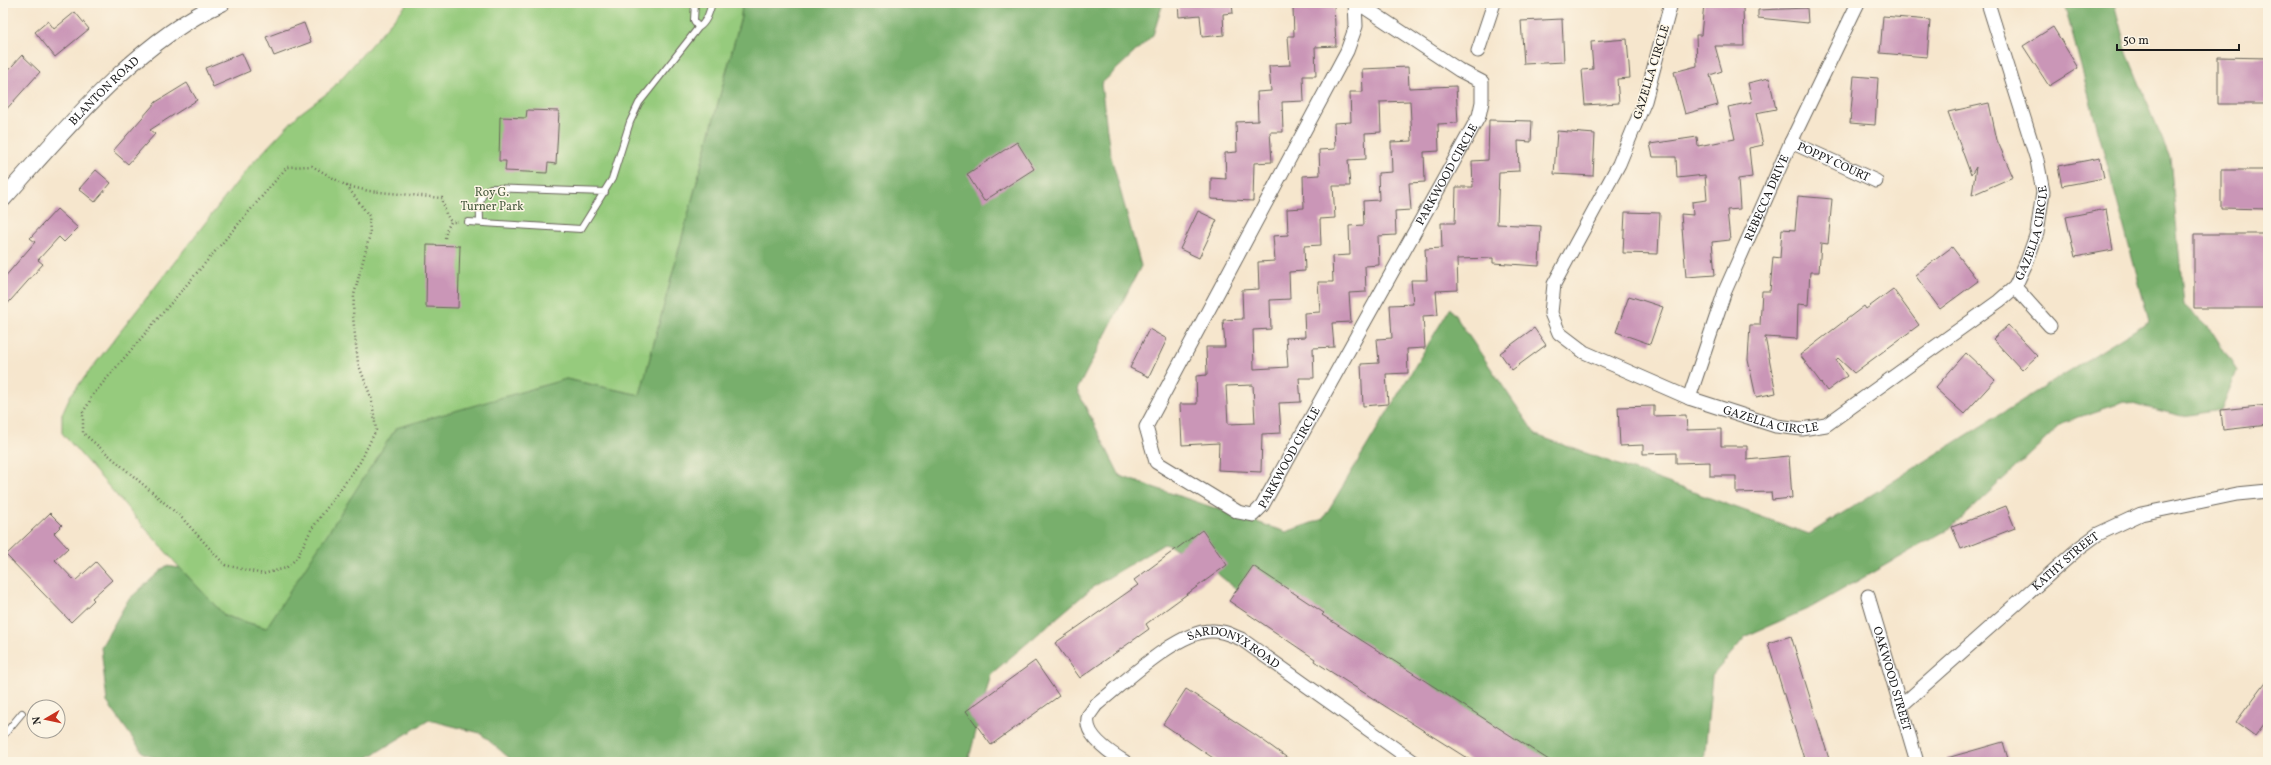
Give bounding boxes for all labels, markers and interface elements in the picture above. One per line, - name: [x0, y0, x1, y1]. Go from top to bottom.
- street label: GAZELLA CIRCLE: [1630, 23, 1674, 121]
- scale bar: [2117, 26, 2239, 52]
- text: 50 m: [2123, 33, 2149, 49]
- street label: BLANTON ROAD: [66, 53, 143, 129]
- street label: PARKWOOD CIRCLE: [1413, 121, 1482, 228]
- street label: POPPY COURT: [1794, 139, 1872, 186]
- street label: REBECCA DRIVE: [1741, 152, 1793, 244]
- street label: GAZELLA CIRCLE: [2012, 184, 2052, 283]
- park label: Roy G. Turner Park: [460, 185, 524, 215]
- street label: GAZELLA CIRCLE: [1721, 402, 1820, 438]
- street label: PARKWOOD CIRCLE: [1255, 404, 1325, 512]
- street label: KATHY STREET: [2029, 529, 2103, 595]
- street label: SARDONYX ROAD: [1185, 624, 1283, 673]
- street label: OAKWOOD STREET: [1868, 625, 1914, 733]
- north arrow: [26, 699, 66, 739]
- text: N: [30, 715, 46, 725]

